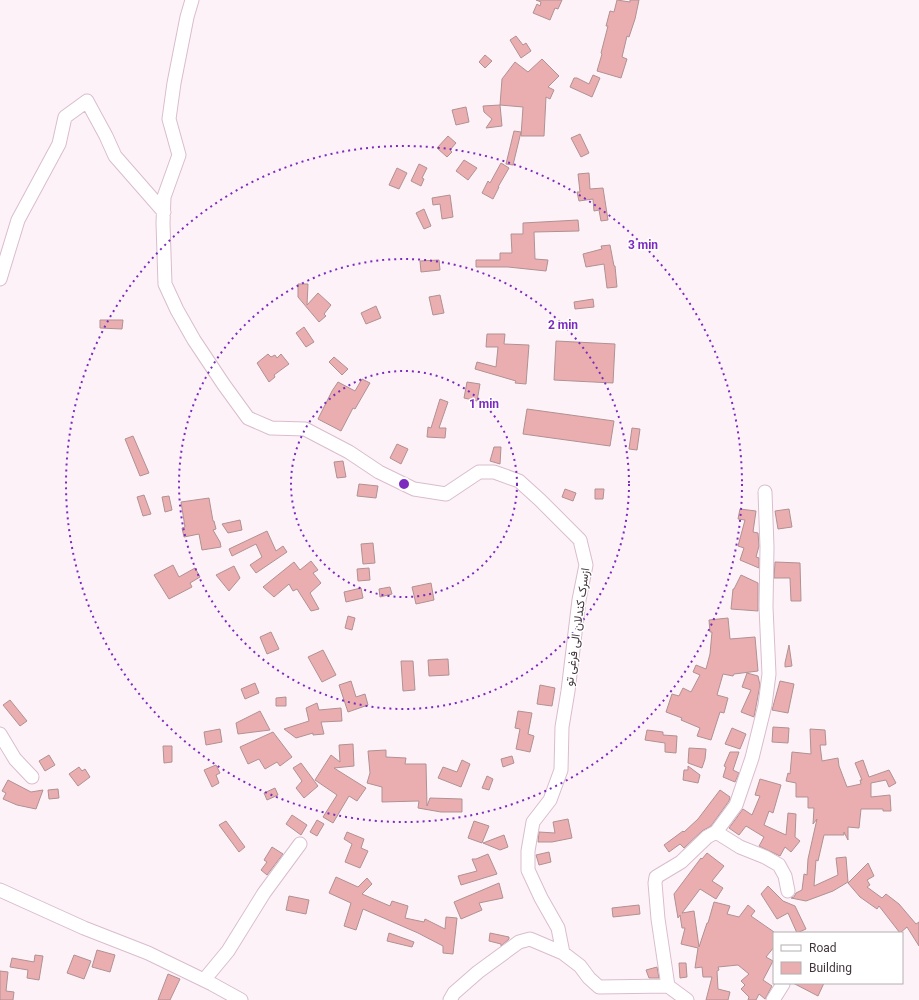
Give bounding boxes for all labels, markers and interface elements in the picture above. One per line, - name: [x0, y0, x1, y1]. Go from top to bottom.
- text: 3 min: [628, 237, 658, 255]
- text: 2 min: [548, 317, 578, 335]
- text: 1 min: [469, 396, 499, 414]
- centre of rings: [397, 477, 411, 491]
- street label: ازسرک کندلان الی فرغی تو: [561, 567, 595, 687]
- legend: [773, 932, 903, 984]
- text: Road: [809, 940, 837, 958]
- text: Building: [809, 960, 852, 978]

